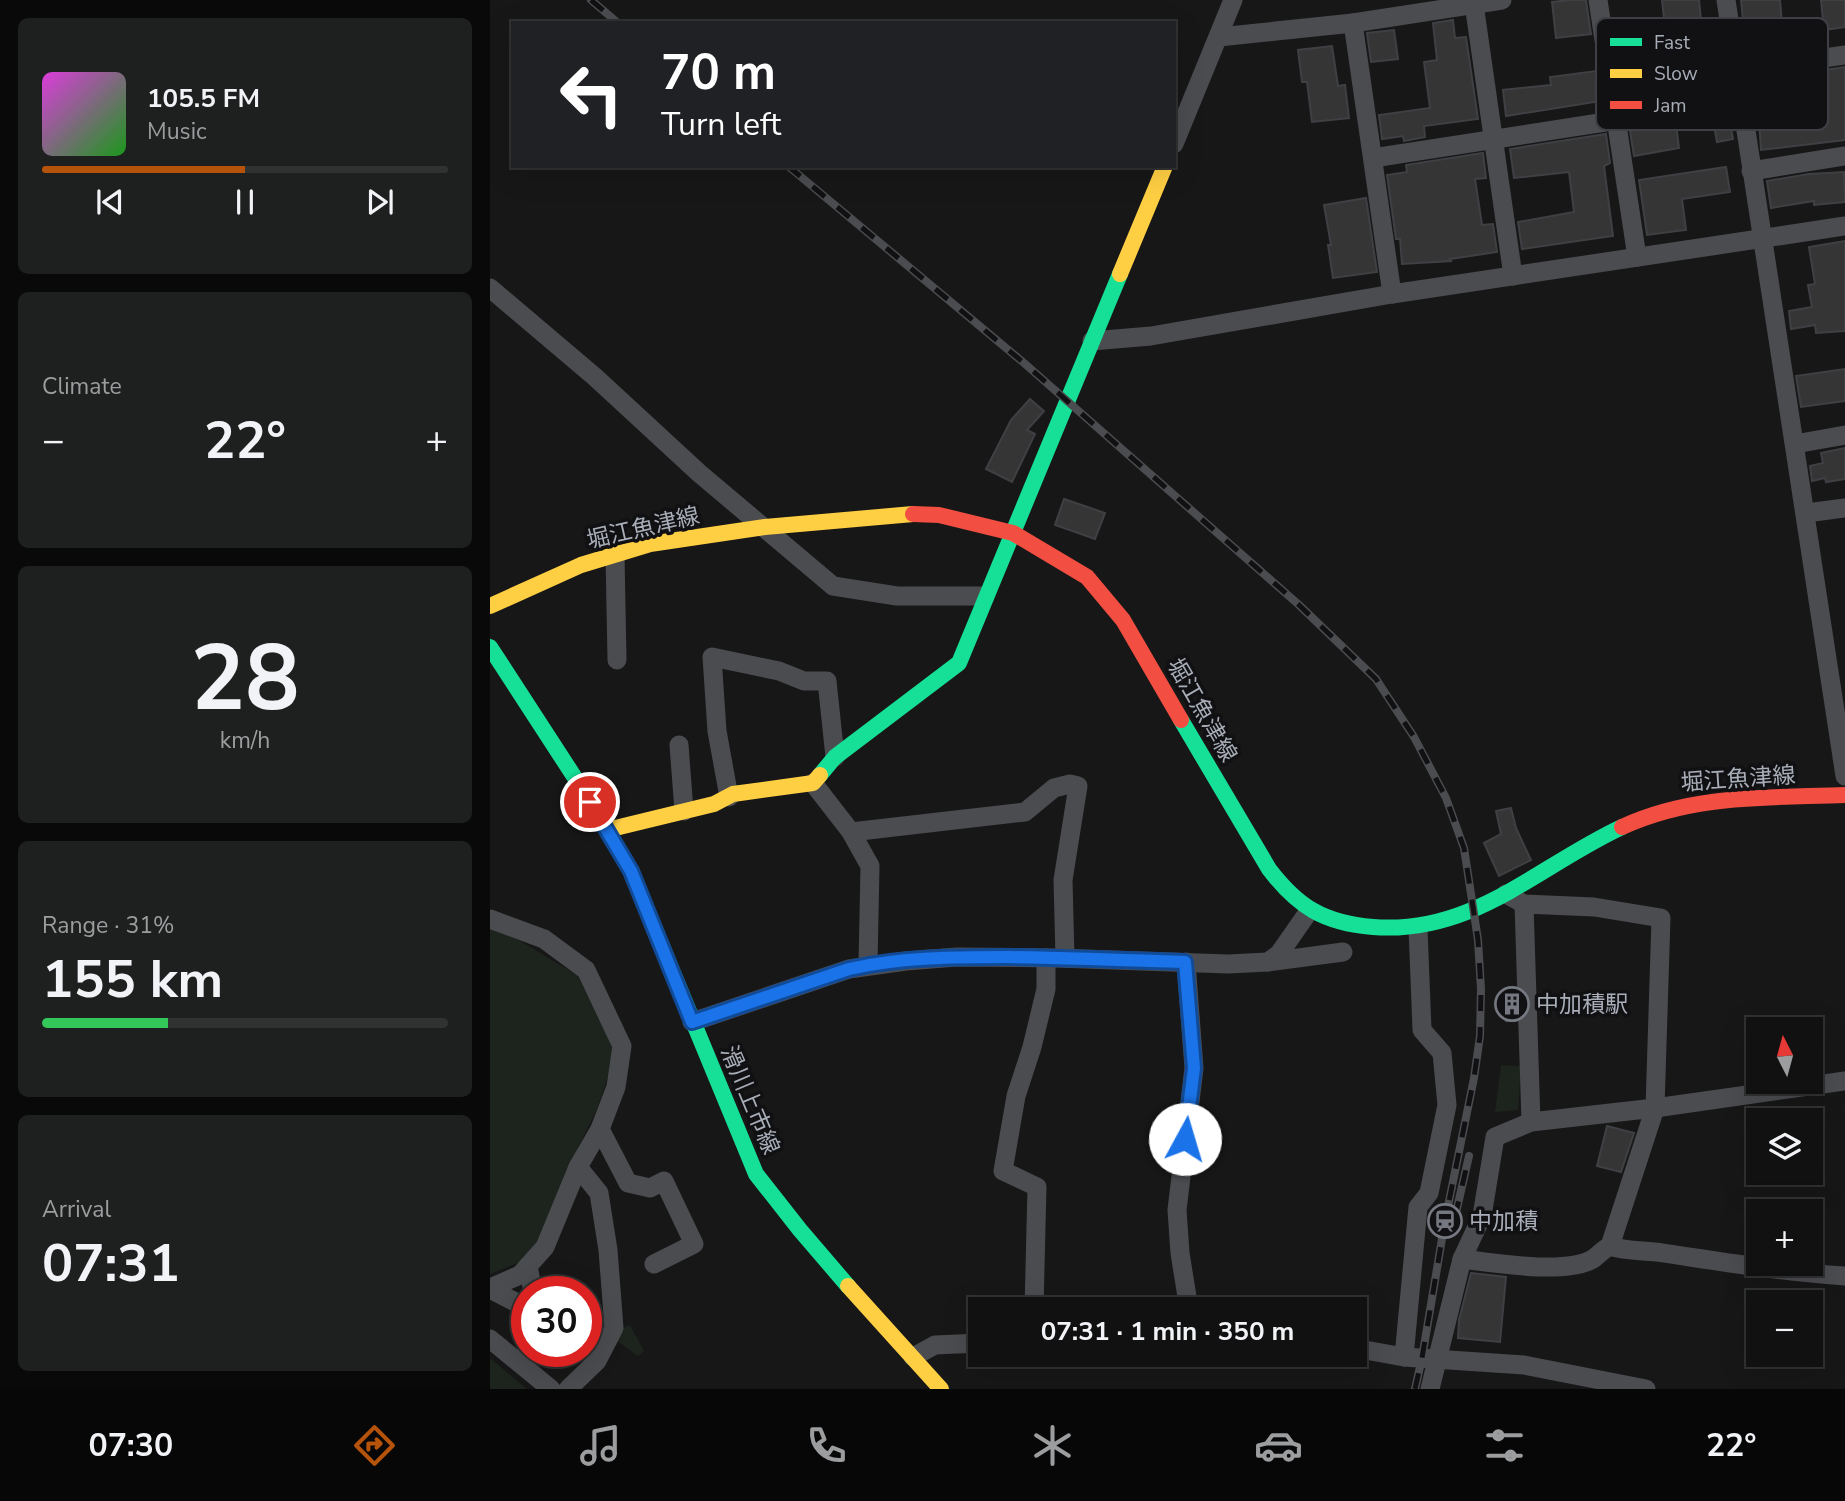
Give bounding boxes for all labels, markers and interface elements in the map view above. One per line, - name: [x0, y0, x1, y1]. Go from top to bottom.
- legend: [1596, 18, 1828, 130]
- text: Fast: [1654, 30, 1690, 56]
- text: 70 m: [661, 39, 776, 106]
- icon: left: [546, 49, 637, 140]
- text: Slow: [1654, 61, 1698, 87]
- text: 105.5 FM: [147, 81, 260, 116]
- text: Jam: [1653, 93, 1687, 119]
- text: Turn left: [661, 103, 781, 146]
- text: Music: [147, 116, 207, 147]
- icon: previous: [91, 183, 129, 221]
- icon: pause: [226, 183, 264, 221]
- icon: next: [361, 183, 399, 221]
- text: Climate: [42, 371, 122, 402]
- text: 22°: [204, 405, 286, 476]
- text: −: [42, 415, 65, 466]
- text: +: [425, 415, 448, 466]
- street label: 堀江魚津線: [583, 500, 703, 556]
- text: 28: [190, 617, 300, 741]
- street label: 堀江魚津線: [1160, 652, 1244, 768]
- text: km/h: [220, 725, 270, 756]
- street label: 堀江魚津線: [1680, 760, 1796, 798]
- pin: [560, 772, 620, 832]
- icon: arrive: [571, 783, 609, 821]
- text: Range · 31%: [42, 910, 174, 941]
- text: 155 km: [42, 944, 223, 1015]
- building icon: 中加積駅: [1493, 985, 1531, 1023]
- place label: 中加積駅: [1536, 989, 1628, 1020]
- north arrow: [1746, 1017, 1824, 1094]
- map controls: [1746, 1017, 1823, 1367]
- street label: 滑川上市線: [713, 1041, 787, 1159]
- position arrow: [1148, 1102, 1222, 1176]
- button: layers: [1746, 1108, 1823, 1185]
- text: Arrival: [42, 1194, 111, 1225]
- button: +: [1746, 1199, 1823, 1276]
- station icon: 中加積: [1426, 1202, 1464, 1240]
- place label: 中加積: [1469, 1206, 1538, 1237]
- text: 07:31: [42, 1228, 180, 1299]
- speed limit sign: 30: [511, 1276, 602, 1367]
- button: −: [1746, 1290, 1823, 1367]
- text: 07:31 · 1 min · 350 m: [1041, 1314, 1294, 1349]
- icon: directions: [350, 1421, 399, 1470]
- icon: music: [576, 1421, 625, 1470]
- icon: phone: [802, 1421, 851, 1470]
- icon: climate: [1028, 1421, 1077, 1470]
- icon: car: [1254, 1421, 1303, 1470]
- icon: filters: [1480, 1421, 1529, 1470]
- text: 07:30: [88, 1424, 173, 1467]
- text: 22°: [1706, 1424, 1756, 1467]

